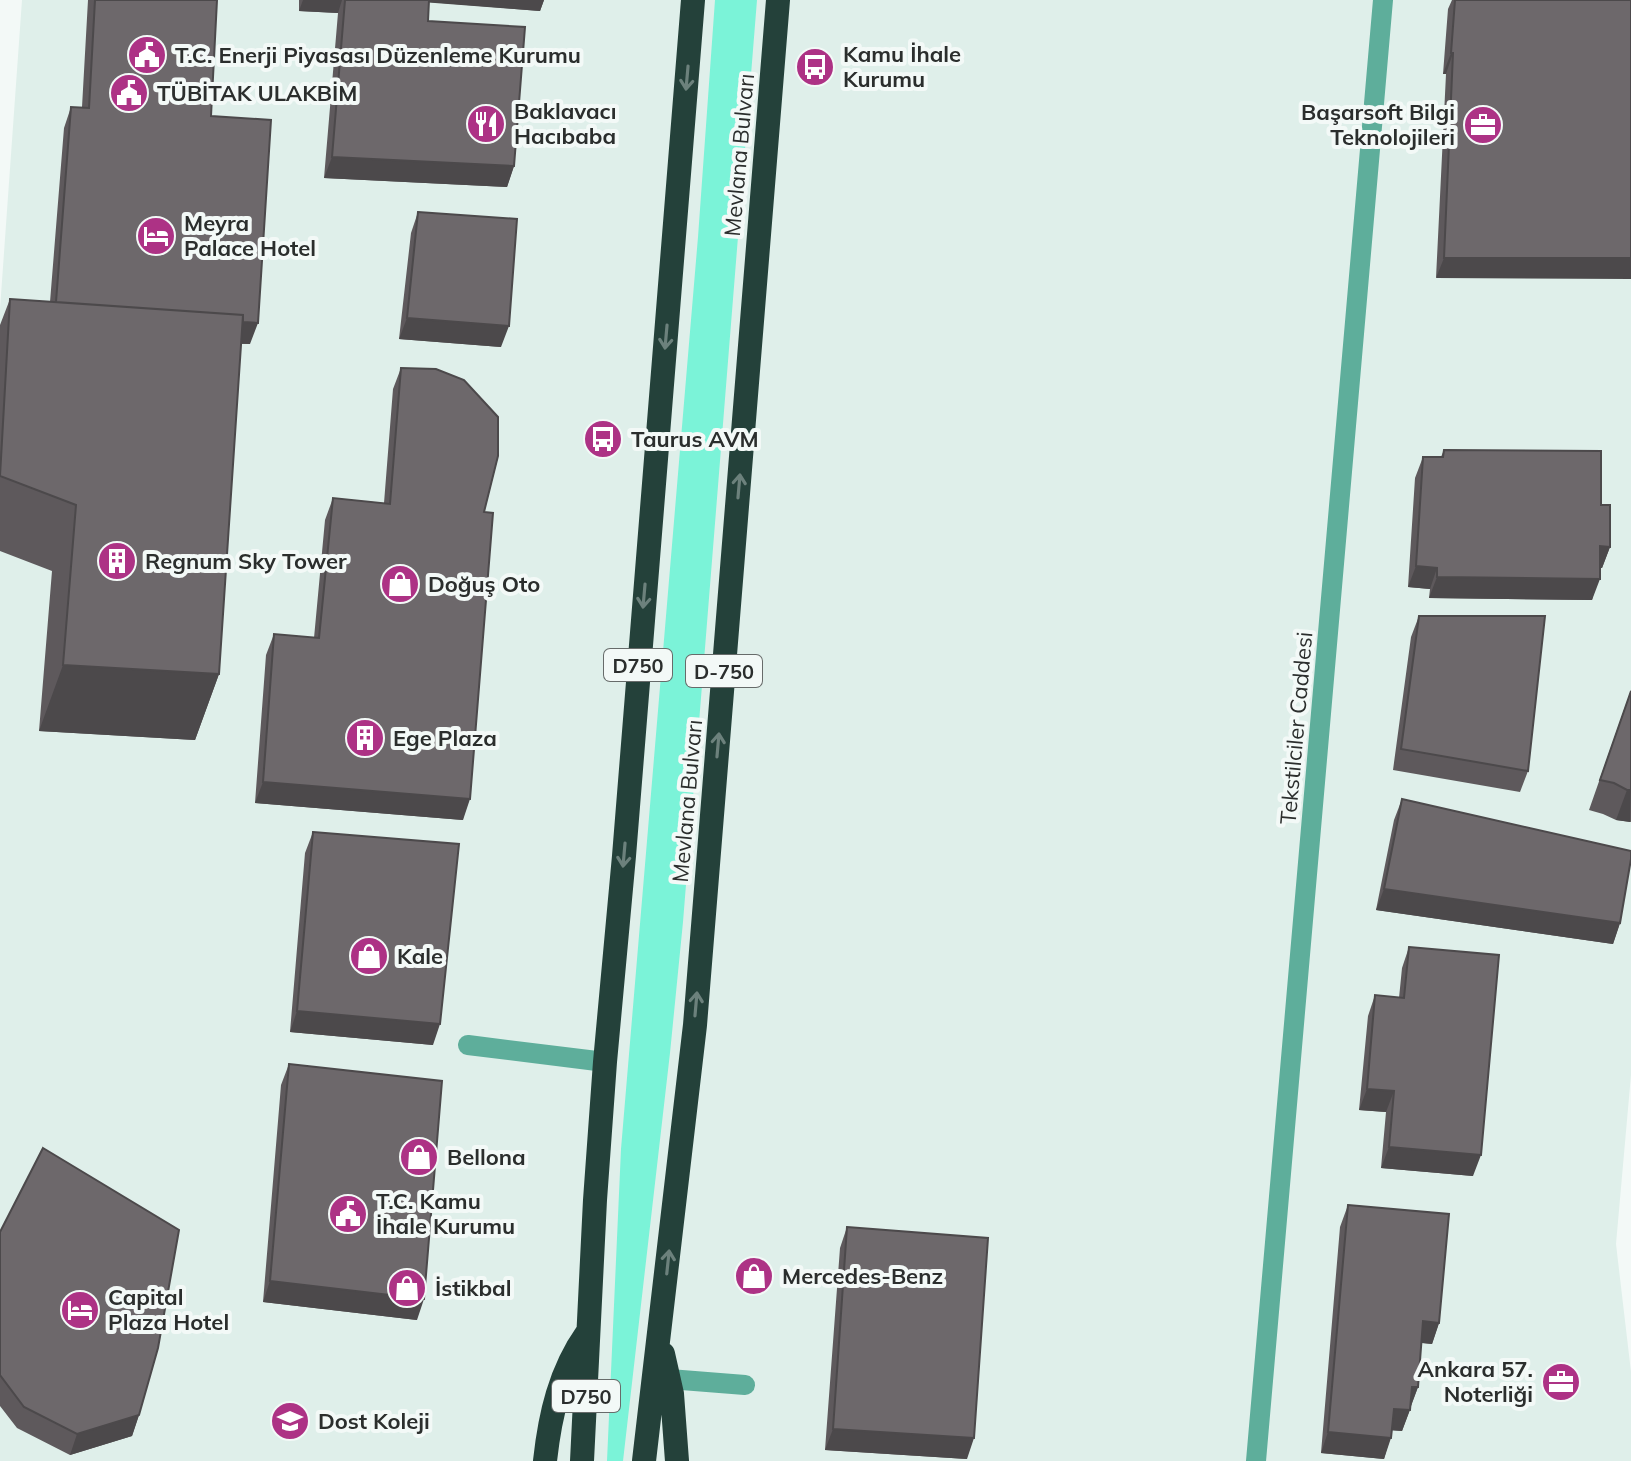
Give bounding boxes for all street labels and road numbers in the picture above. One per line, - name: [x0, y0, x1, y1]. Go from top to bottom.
- street label: Mevlana Bulvarı: [718, 72, 760, 238]
- street label: Tekstilciler Caddesi: [1274, 631, 1318, 825]
- road number: D750: [604, 649, 672, 681]
- road number: D-750: [686, 655, 762, 687]
- street label: Mevlana Bulvarı: [666, 718, 708, 884]
- road number: D750: [552, 1380, 620, 1412]

